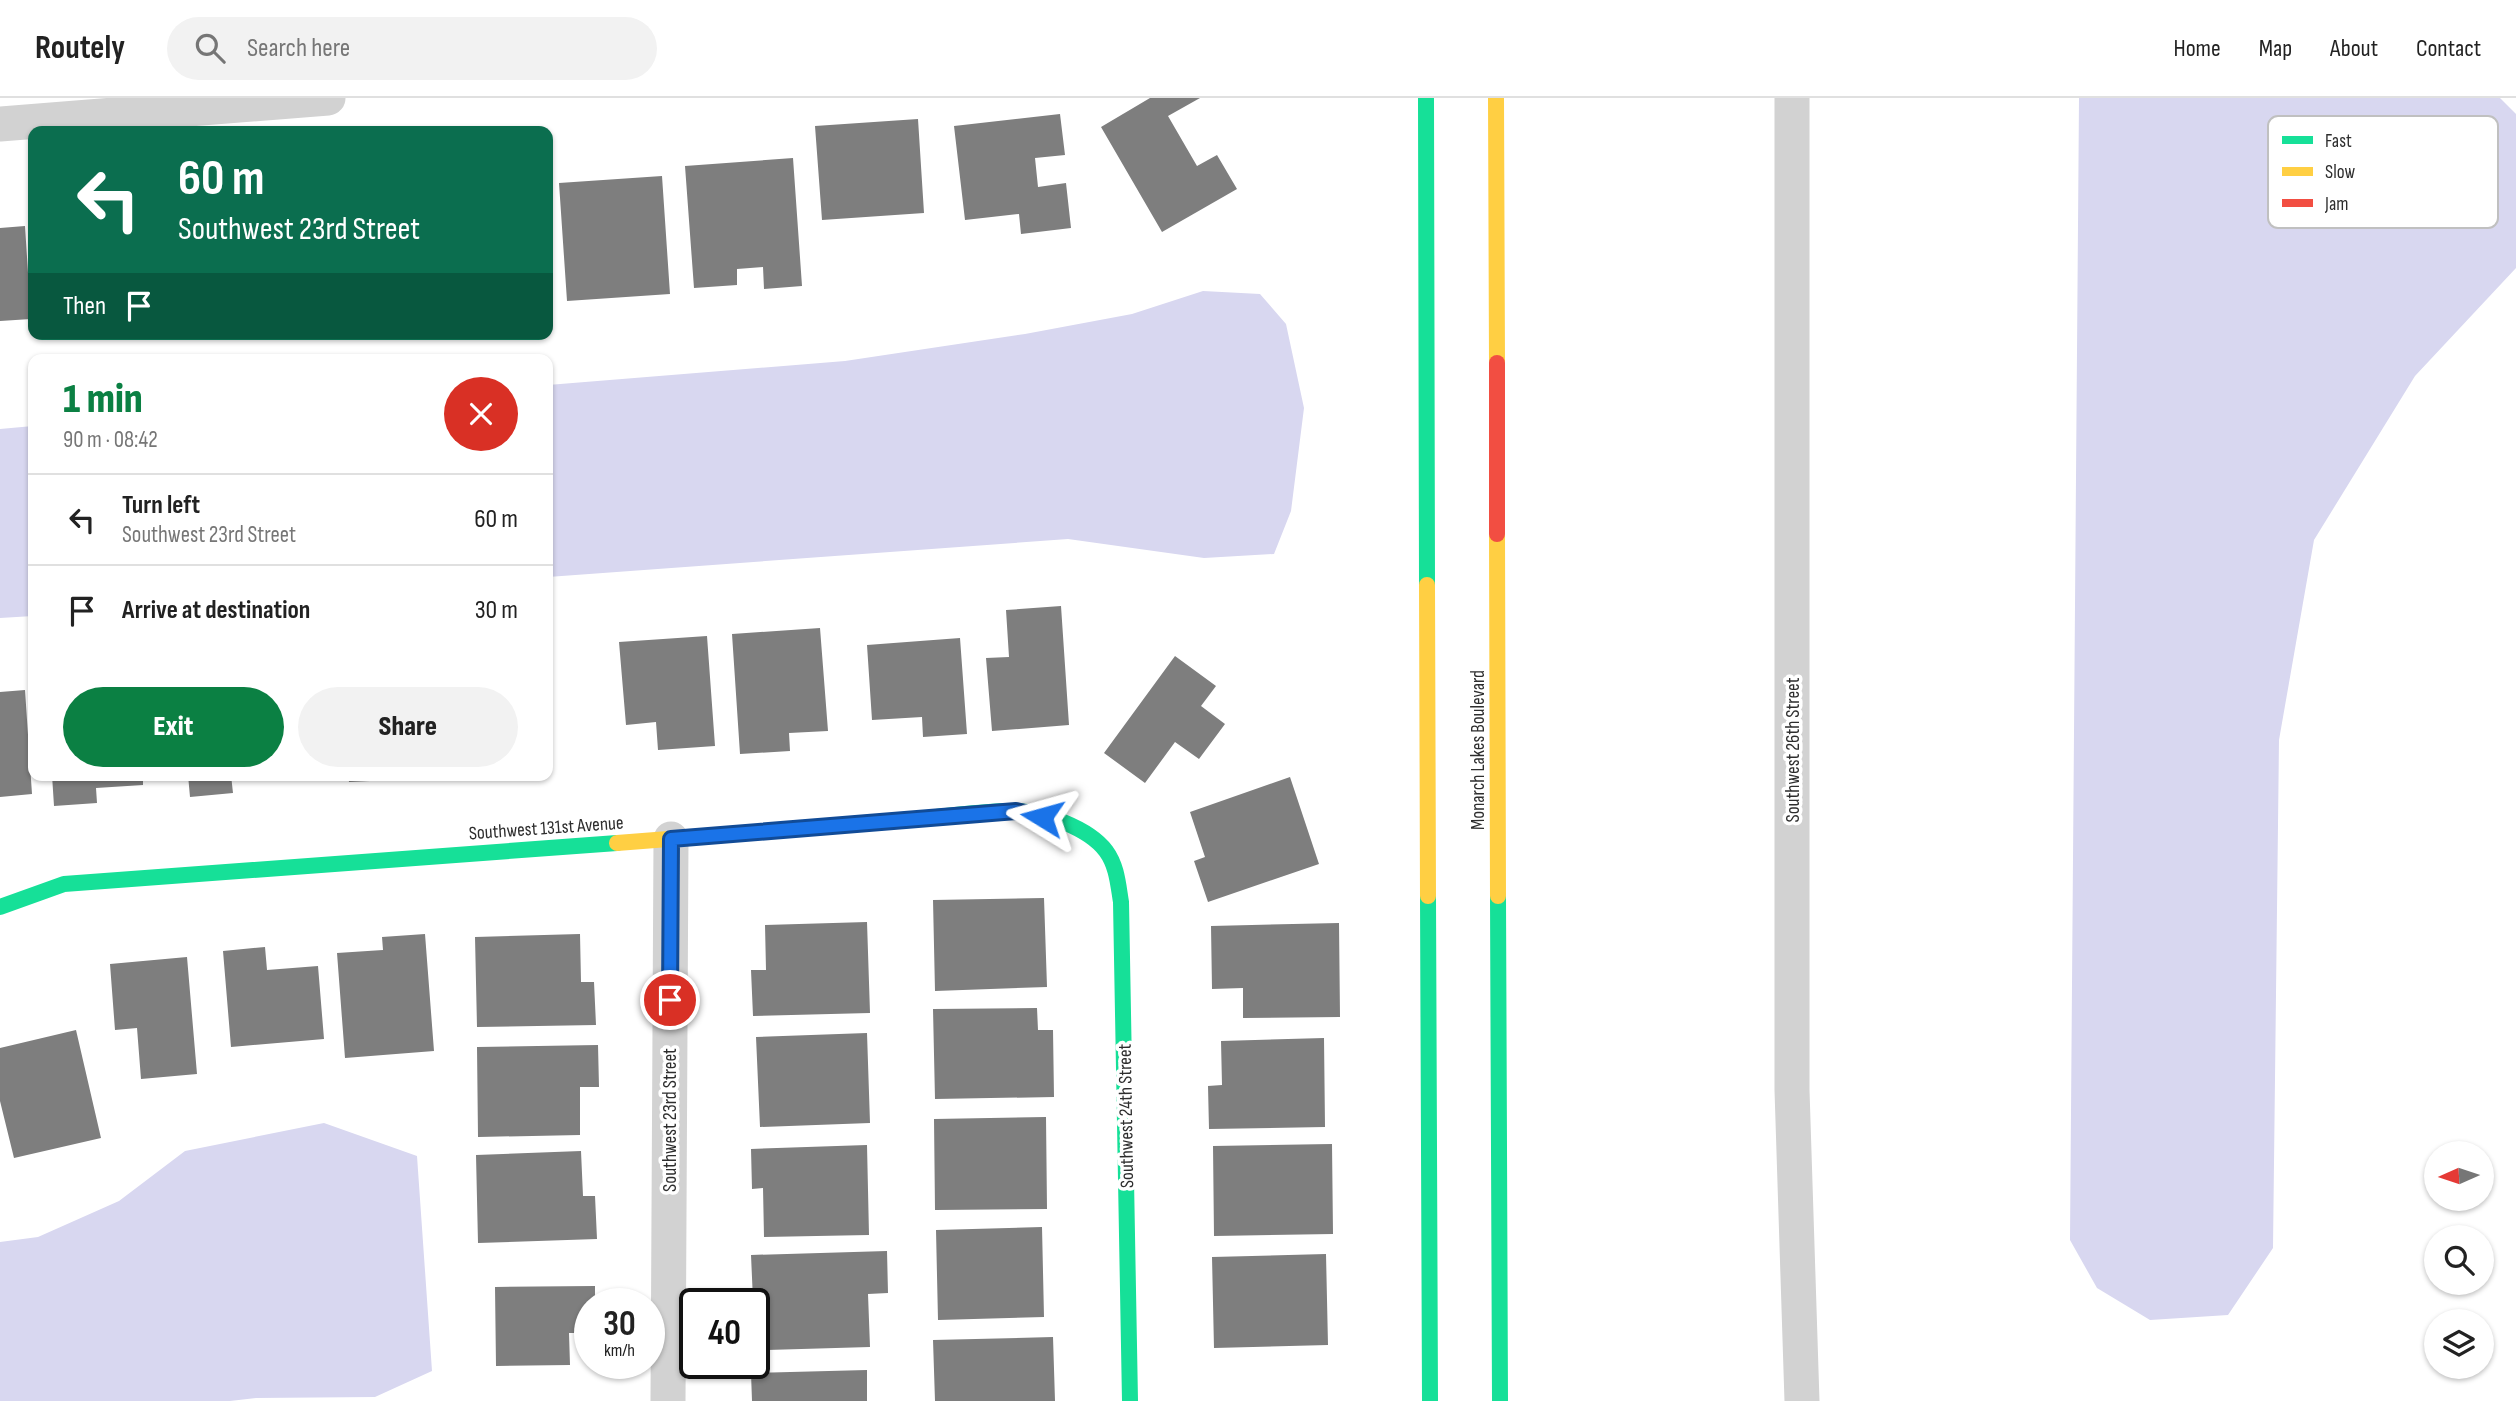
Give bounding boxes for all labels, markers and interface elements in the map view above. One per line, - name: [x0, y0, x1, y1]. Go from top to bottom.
- search box: [167, 17, 657, 80]
- text: Routely: [35, 28, 125, 68]
- icon: search: [191, 29, 229, 67]
- text: Search here: [247, 33, 350, 64]
- text: Home: [2173, 34, 2221, 63]
- text: Map: [2259, 34, 2292, 63]
- text: About: [2330, 34, 2378, 63]
- text: Contact: [2416, 34, 2481, 63]
- legend: [2268, 116, 2498, 228]
- text: Fast: [2325, 130, 2352, 153]
- text: 60 m: [178, 150, 265, 209]
- icon: left: [63, 154, 154, 245]
- text: Slow: [2325, 161, 2355, 184]
- text: Jam: [2324, 193, 2348, 216]
- text: Southwest 23rd Street: [178, 210, 420, 249]
- icon: arrive: [120, 287, 158, 325]
- text: Then: [63, 291, 106, 322]
- text: 1 min: [63, 374, 143, 425]
- button: close: [444, 377, 518, 451]
- text: 90 m · 08:42: [63, 426, 158, 454]
- text: Turn left: [122, 490, 200, 521]
- icon: left: [63, 501, 101, 539]
- text: 60 m: [474, 504, 518, 535]
- text: Southwest 23rd Street: [122, 521, 296, 549]
- icon: arrive: [63, 592, 101, 630]
- text: Arrive at destination: [122, 595, 310, 626]
- text: 30 m: [475, 595, 518, 626]
- street label: Monarch Lakes Boulevard: [1467, 670, 1490, 830]
- street label: Southwest 26th Street: [1782, 677, 1805, 822]
- button: Exit: [63, 687, 284, 767]
- button: Share: [298, 687, 518, 767]
- position arrow: [1005, 780, 1079, 854]
- street label: Southwest 131st Avenue: [468, 812, 624, 845]
- pin: [640, 970, 700, 1030]
- icon: arrive: [651, 981, 689, 1019]
- street label: Southwest 24th Street: [1114, 1043, 1139, 1188]
- street label: Southwest 23rd Street: [659, 1048, 682, 1192]
- north arrow: [2424, 1141, 2494, 1211]
- map controls: [2424, 1141, 2494, 1379]
- button: search: [2424, 1225, 2494, 1295]
- speed limit sign: 40: [679, 1288, 770, 1379]
- text: 30: [603, 1303, 636, 1346]
- button: layers: [2424, 1309, 2494, 1379]
- text: km/h: [604, 1340, 635, 1361]

